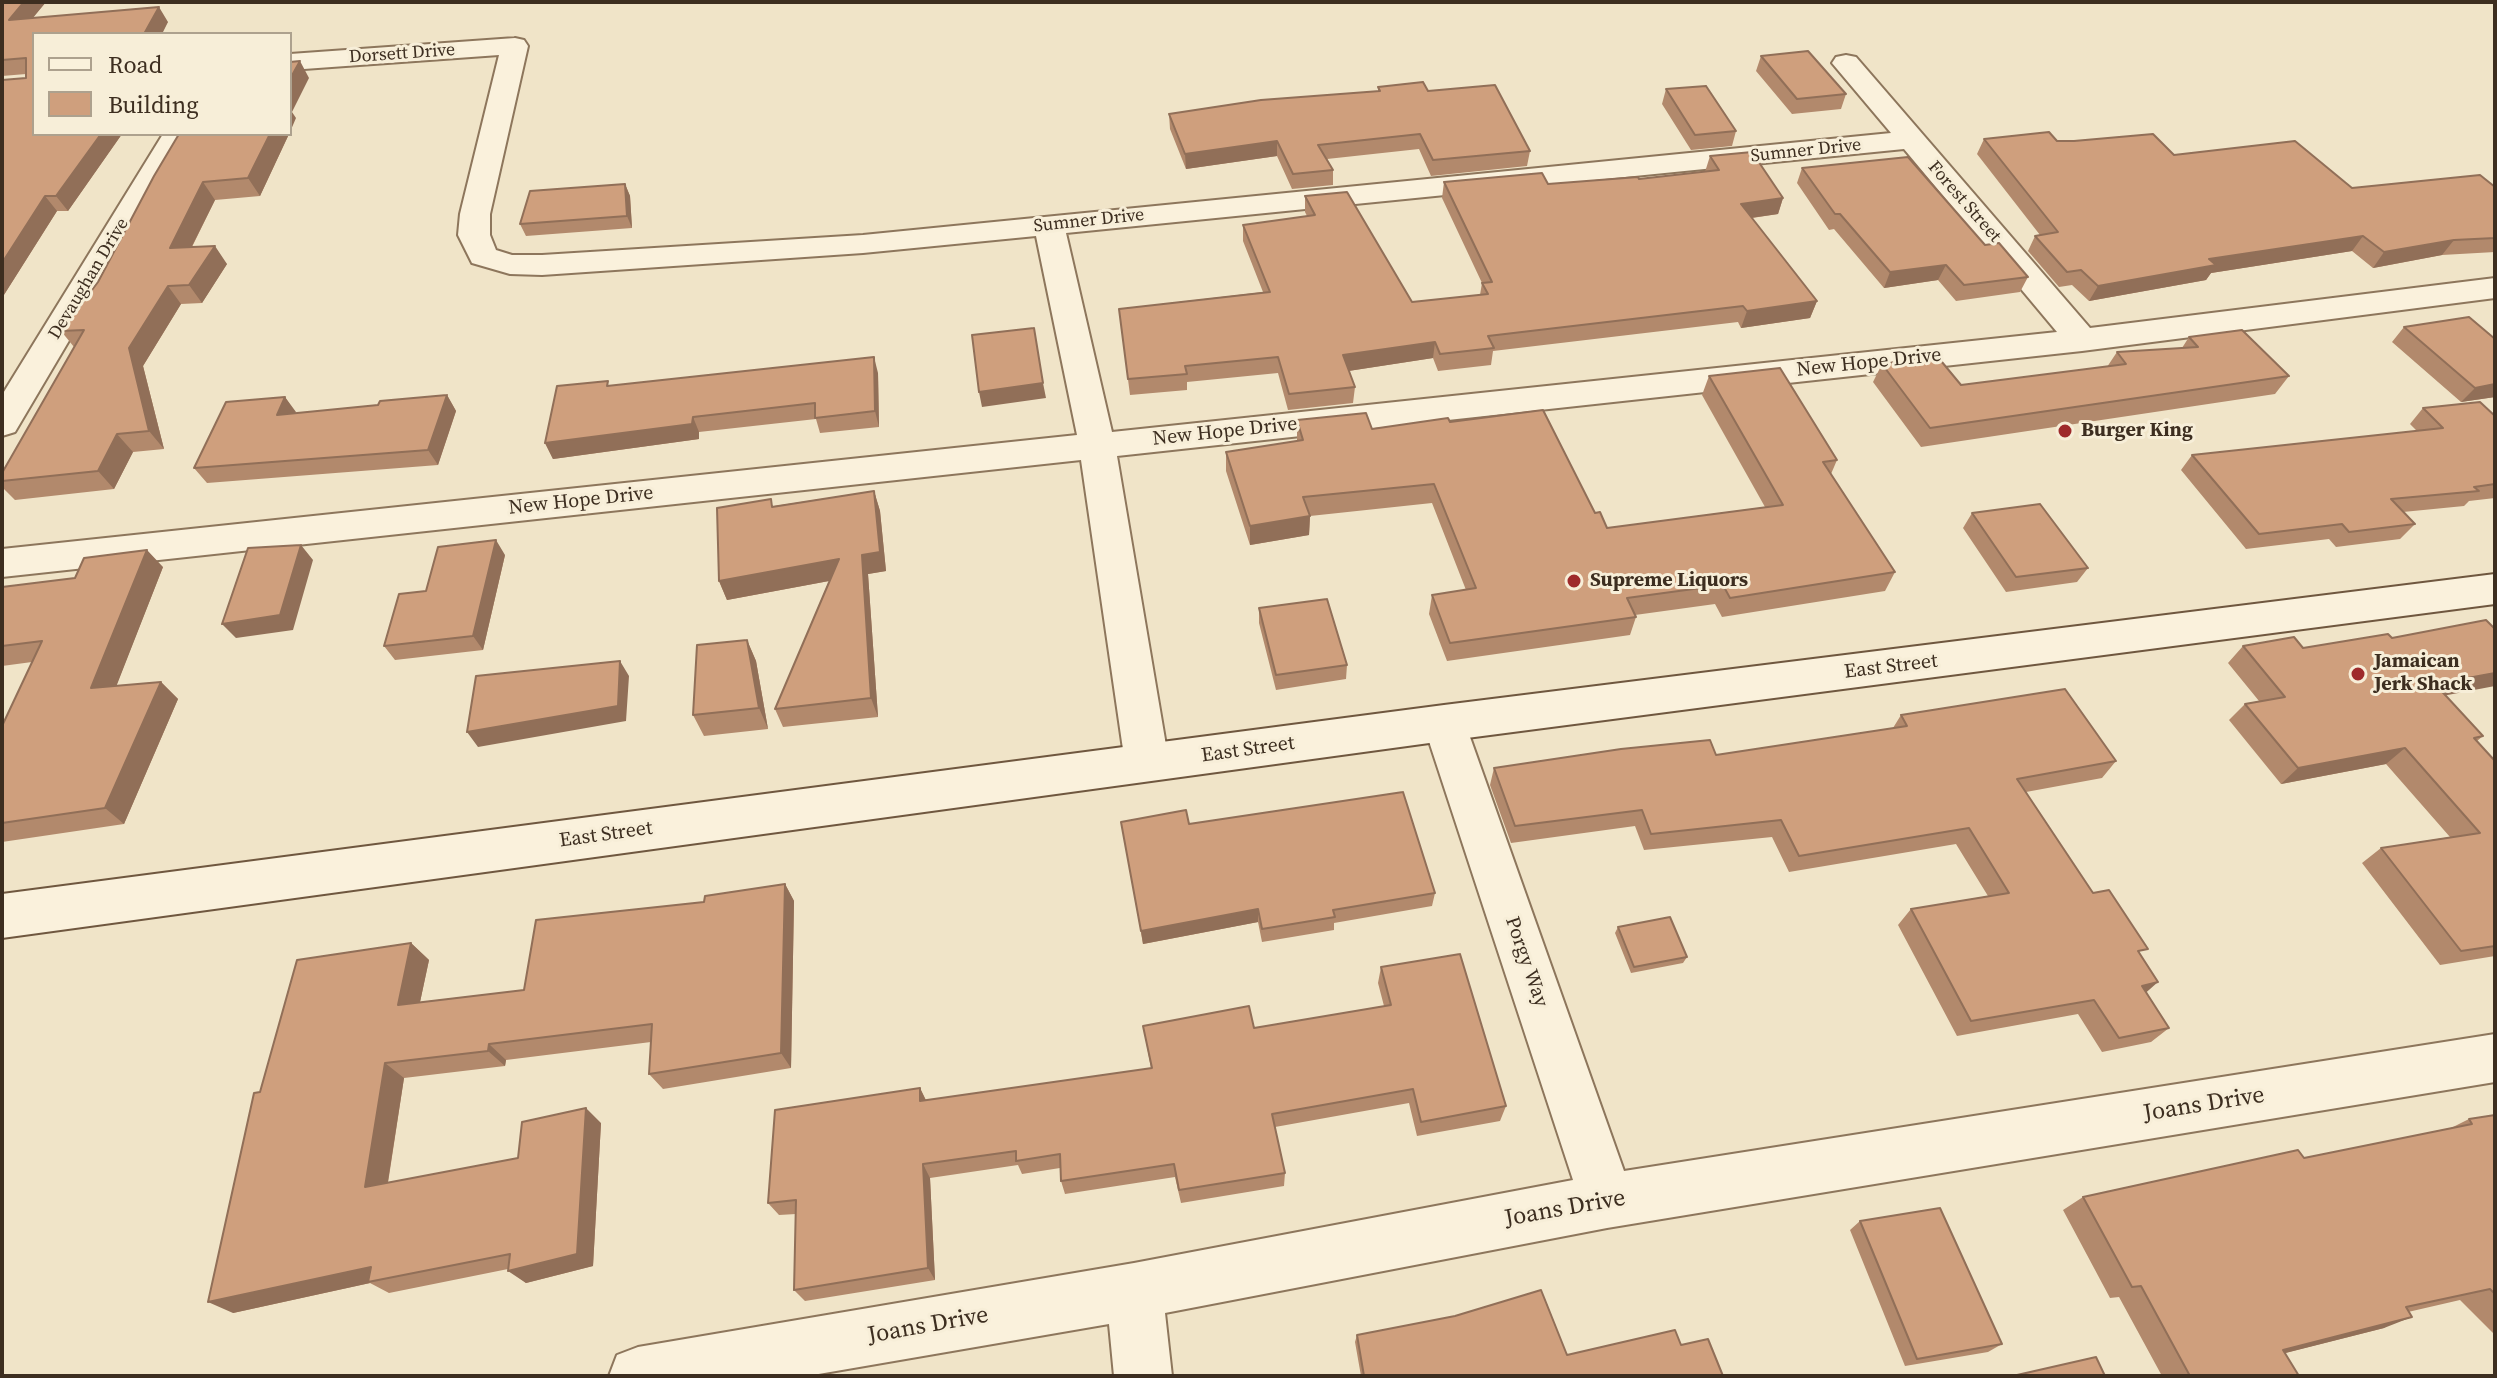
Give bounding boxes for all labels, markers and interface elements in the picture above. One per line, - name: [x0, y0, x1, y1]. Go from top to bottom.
- legend: [32, 32, 292, 136]
- street label: Dorsett Drive: [348, 40, 456, 68]
- text: Road: [108, 48, 162, 81]
- text: Building: [108, 88, 199, 121]
- street label: Sumner Drive: [1750, 134, 1862, 168]
- street label: Forest Street: [1923, 157, 2005, 247]
- street label: Sumner Drive: [1033, 204, 1145, 238]
- street label: Devaughan Drive: [44, 214, 134, 344]
- street label: New Hope Drive: [1796, 343, 1942, 383]
- street label: New Hope Drive: [1152, 412, 1298, 452]
- place label: Burger King: [2081, 419, 2193, 443]
- marker: Burger King: [2056, 422, 2074, 440]
- street label: New Hope Drive: [508, 481, 654, 521]
- place label: Supreme Liquors: [1590, 569, 1748, 593]
- marker: Supreme Liquors: [1565, 572, 1583, 590]
- street label: East Street: [1843, 649, 1939, 685]
- place label: Jamaican Jerk Shack: [2374, 650, 2472, 697]
- marker: Jamaican Jerk Shack: [2349, 665, 2367, 683]
- street label: East Street: [1200, 732, 1296, 768]
- street label: East Street: [558, 817, 654, 853]
- street label: Porgy Way: [1499, 914, 1553, 1010]
- street label: Joans Drive: [2141, 1081, 2267, 1129]
- street label: Joans Drive: [1502, 1184, 1628, 1234]
- street label: Joans Drive: [865, 1301, 991, 1351]

